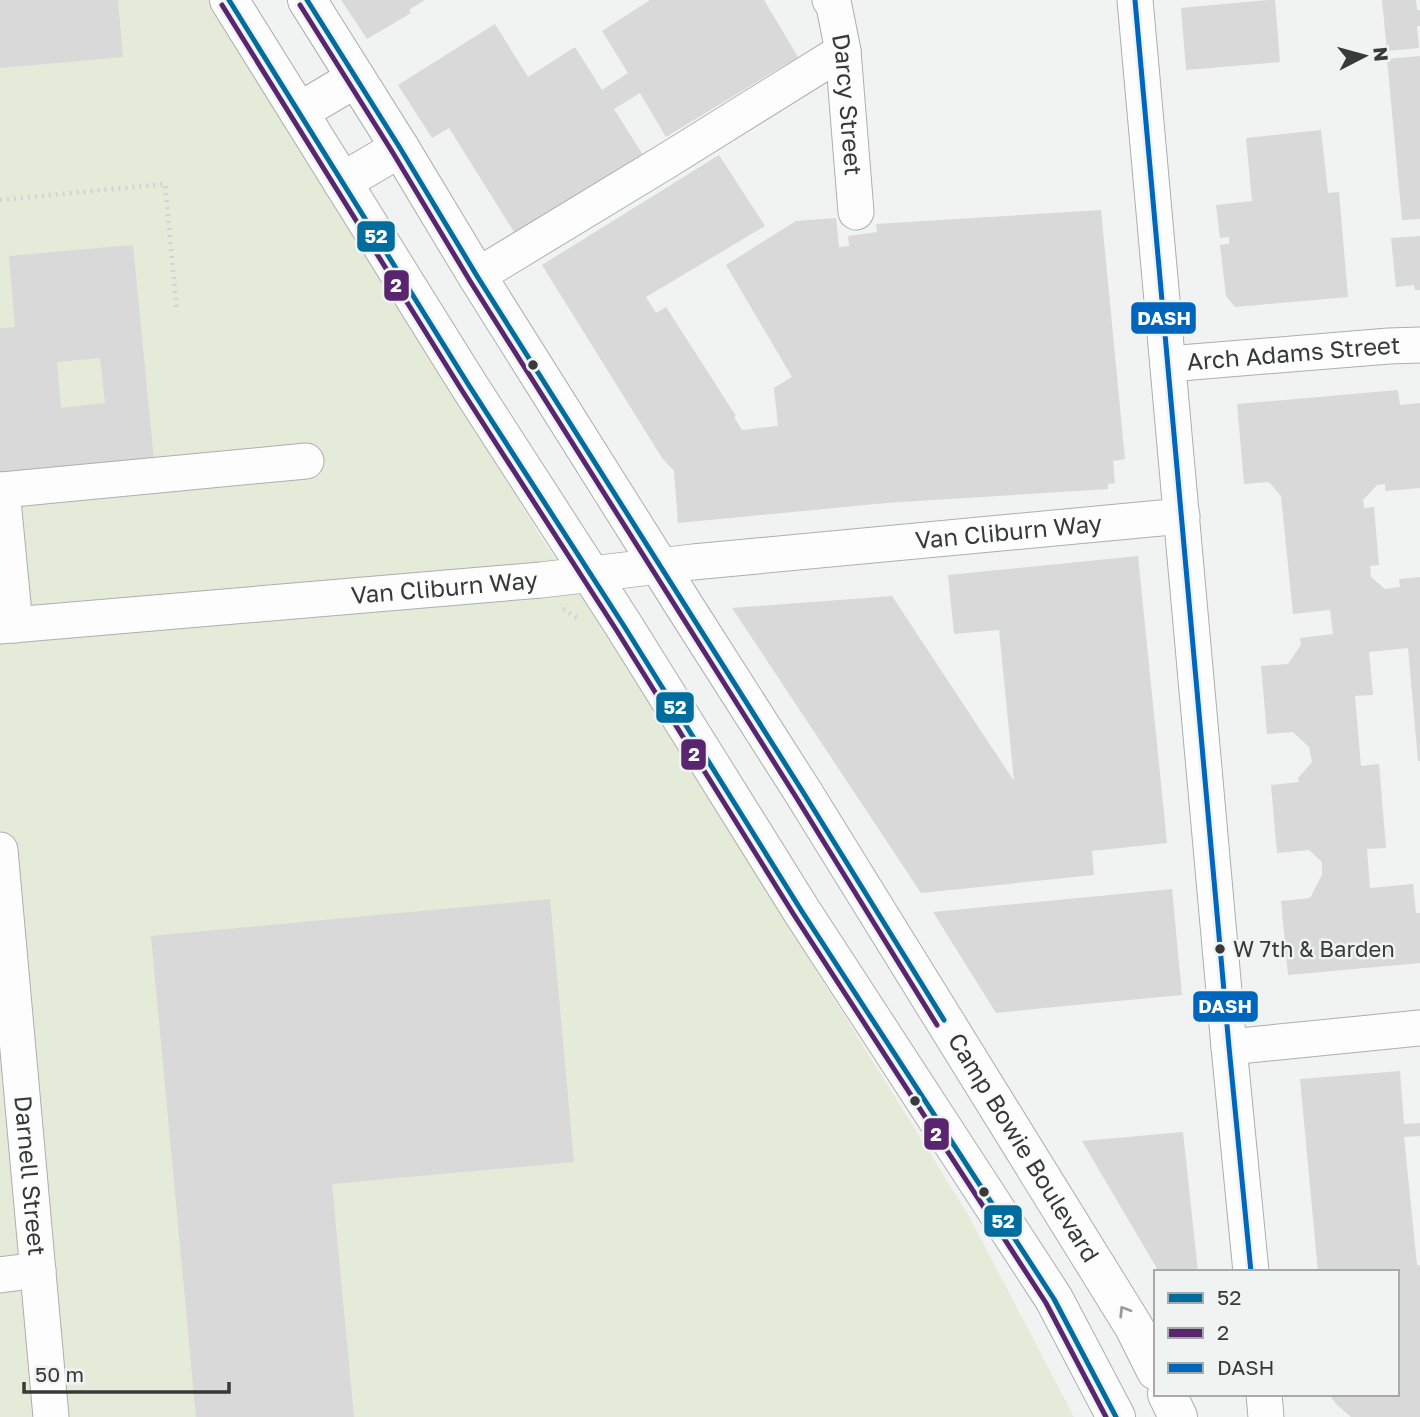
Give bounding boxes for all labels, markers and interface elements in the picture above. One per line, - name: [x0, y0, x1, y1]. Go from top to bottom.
- north arrow: [1329, 21, 1399, 91]
- street label: Darcy Street: [827, 31, 869, 177]
- text: N: [1369, 46, 1394, 63]
- line badge: 52: [356, 220, 396, 253]
- text: 52: [364, 224, 388, 247]
- line badge: 2: [383, 269, 410, 302]
- text: 2: [390, 273, 402, 296]
- line badge: DASH: [1130, 301, 1197, 335]
- text: DASH: [1137, 306, 1191, 329]
- street label: Arch Adams Street: [1185, 330, 1401, 375]
- unlabelled marker: [526, 358, 540, 372]
- street label: Van Cliburn Way: [914, 508, 1103, 554]
- street label: Van Cliburn Way: [350, 564, 539, 609]
- line badge: 52: [655, 691, 695, 724]
- text: 52: [663, 695, 687, 718]
- line badge: 2: [680, 738, 707, 771]
- text: 2: [688, 742, 700, 765]
- place label: W 7th & Barden: [1233, 935, 1395, 962]
- marker: W 7th & Barden: [1213, 942, 1227, 956]
- line badge: DASH: [1192, 990, 1259, 1023]
- text: DASH: [1198, 994, 1252, 1017]
- street label: Camp Bowie Boulevard: [943, 1027, 1106, 1267]
- street label: Darnell Street: [9, 1094, 52, 1257]
- unlabelled marker: [908, 1094, 922, 1108]
- line badge: 2: [923, 1117, 950, 1151]
- text: 2: [930, 1122, 942, 1145]
- unlabelled marker: [977, 1185, 991, 1199]
- line badge: 52: [983, 1204, 1023, 1238]
- text: 52: [991, 1209, 1015, 1232]
- legend: [1154, 1270, 1399, 1396]
- text: 52: [1217, 1284, 1241, 1310]
- one-way arrow: [1119, 1305, 1132, 1318]
- text: 2: [1217, 1319, 1229, 1345]
- scale bar: [24, 1350, 229, 1394]
- text: DASH: [1217, 1354, 1275, 1380]
- text: 50 m: [35, 1361, 84, 1387]

